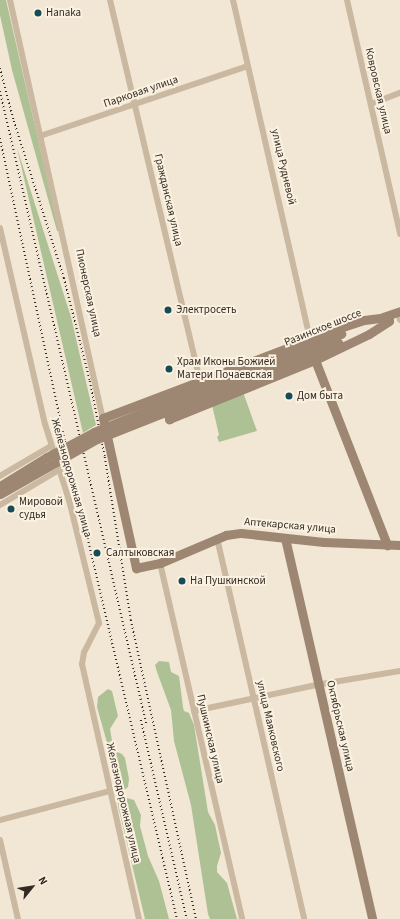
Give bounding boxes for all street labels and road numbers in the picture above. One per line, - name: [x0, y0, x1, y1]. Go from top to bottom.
- street label: Ковровская улица: [362, 47, 394, 135]
- street label: Парковая улица: [102, 73, 180, 111]
- street label: улица Рудневой: [268, 128, 298, 206]
- street label: Гражданская улица: [151, 153, 185, 247]
- street label: Пионерская улица: [72, 248, 104, 338]
- street label: Разинское шоссе: [283, 307, 363, 349]
- street label: Железнодорожная улица: [48, 417, 94, 539]
- street label: Аптекарская улица: [244, 515, 336, 537]
- street label: улица Маяковского: [253, 679, 287, 773]
- street label: Октябрьская улица: [323, 679, 357, 773]
- street label: Пушкинская улица: [193, 693, 227, 785]
- street label: Железнодорожная улица: [103, 742, 143, 864]

